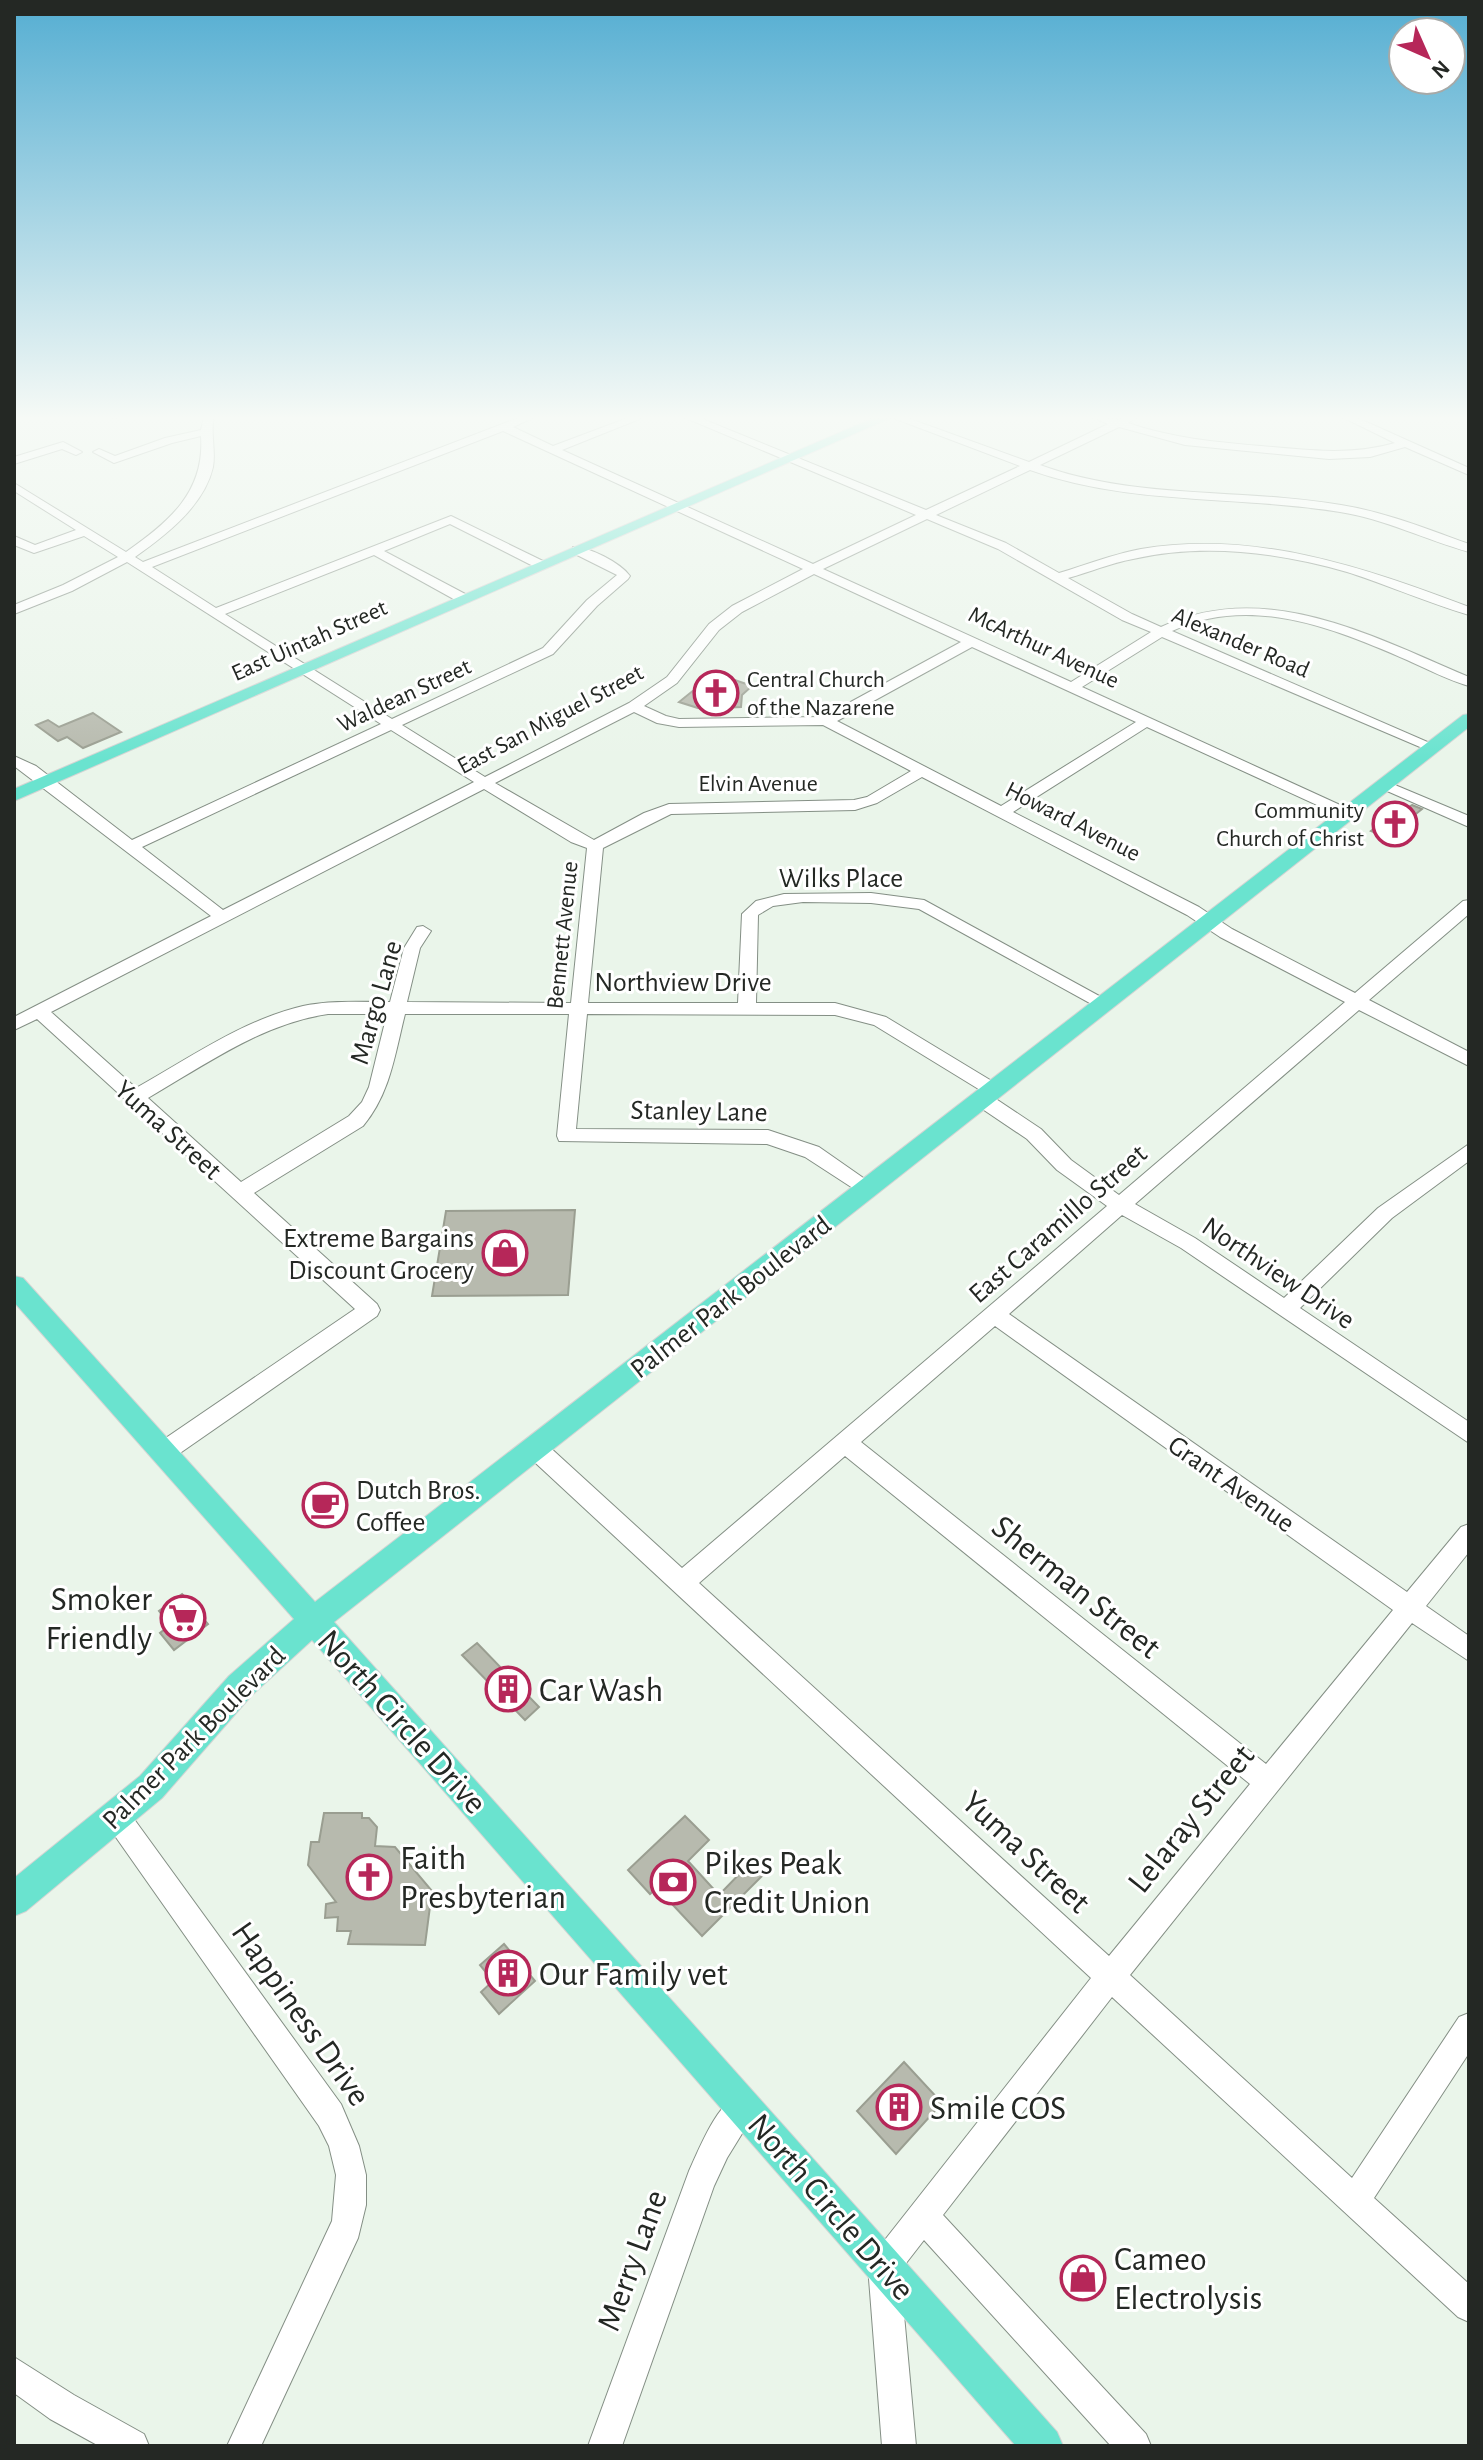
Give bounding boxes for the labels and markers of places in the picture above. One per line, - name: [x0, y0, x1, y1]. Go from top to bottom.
- place label: Central Church of the Nazarene: [747, 668, 895, 720]
- church icon: Central Church of the Nazarene: [692, 669, 740, 717]
- place label: Community Church of Christ: [1216, 799, 1364, 851]
- church icon: Community Church of Christ: [1371, 800, 1419, 848]
- place label: Extreme Bargains Discount Grocery: [283, 1225, 474, 1285]
- shop icon: Extreme Bargains Discount Grocery: [481, 1229, 529, 1277]
- place label: Dutch Bros. Coffee: [356, 1477, 481, 1537]
- cafe icon: Dutch Bros. Coffee: [301, 1481, 349, 1529]
- place label: Smoker Friendly: [46, 1583, 152, 1656]
- supermarket icon: Smoker Friendly: [159, 1594, 207, 1642]
- building icon: Car Wash: [484, 1665, 532, 1713]
- place label: Car Wash: [539, 1674, 663, 1708]
- place label: Faith Presbyterian: [400, 1842, 566, 1915]
- place label: Pikes Peak Credit Union: [704, 1847, 870, 1920]
- church icon: Faith Presbyterian: [345, 1853, 393, 1901]
- bank icon: Pikes Peak Credit Union: [649, 1858, 697, 1906]
- building icon: Our Family vet: [484, 1949, 532, 1997]
- place label: Our Family vet: [539, 1958, 728, 1992]
- building icon: Smile COS: [875, 2083, 923, 2131]
- place label: Smile COS: [930, 2092, 1066, 2126]
- place label: Cameo Electrolysis: [1114, 2243, 1262, 2316]
- shop icon: Cameo Electrolysis: [1059, 2254, 1107, 2302]

